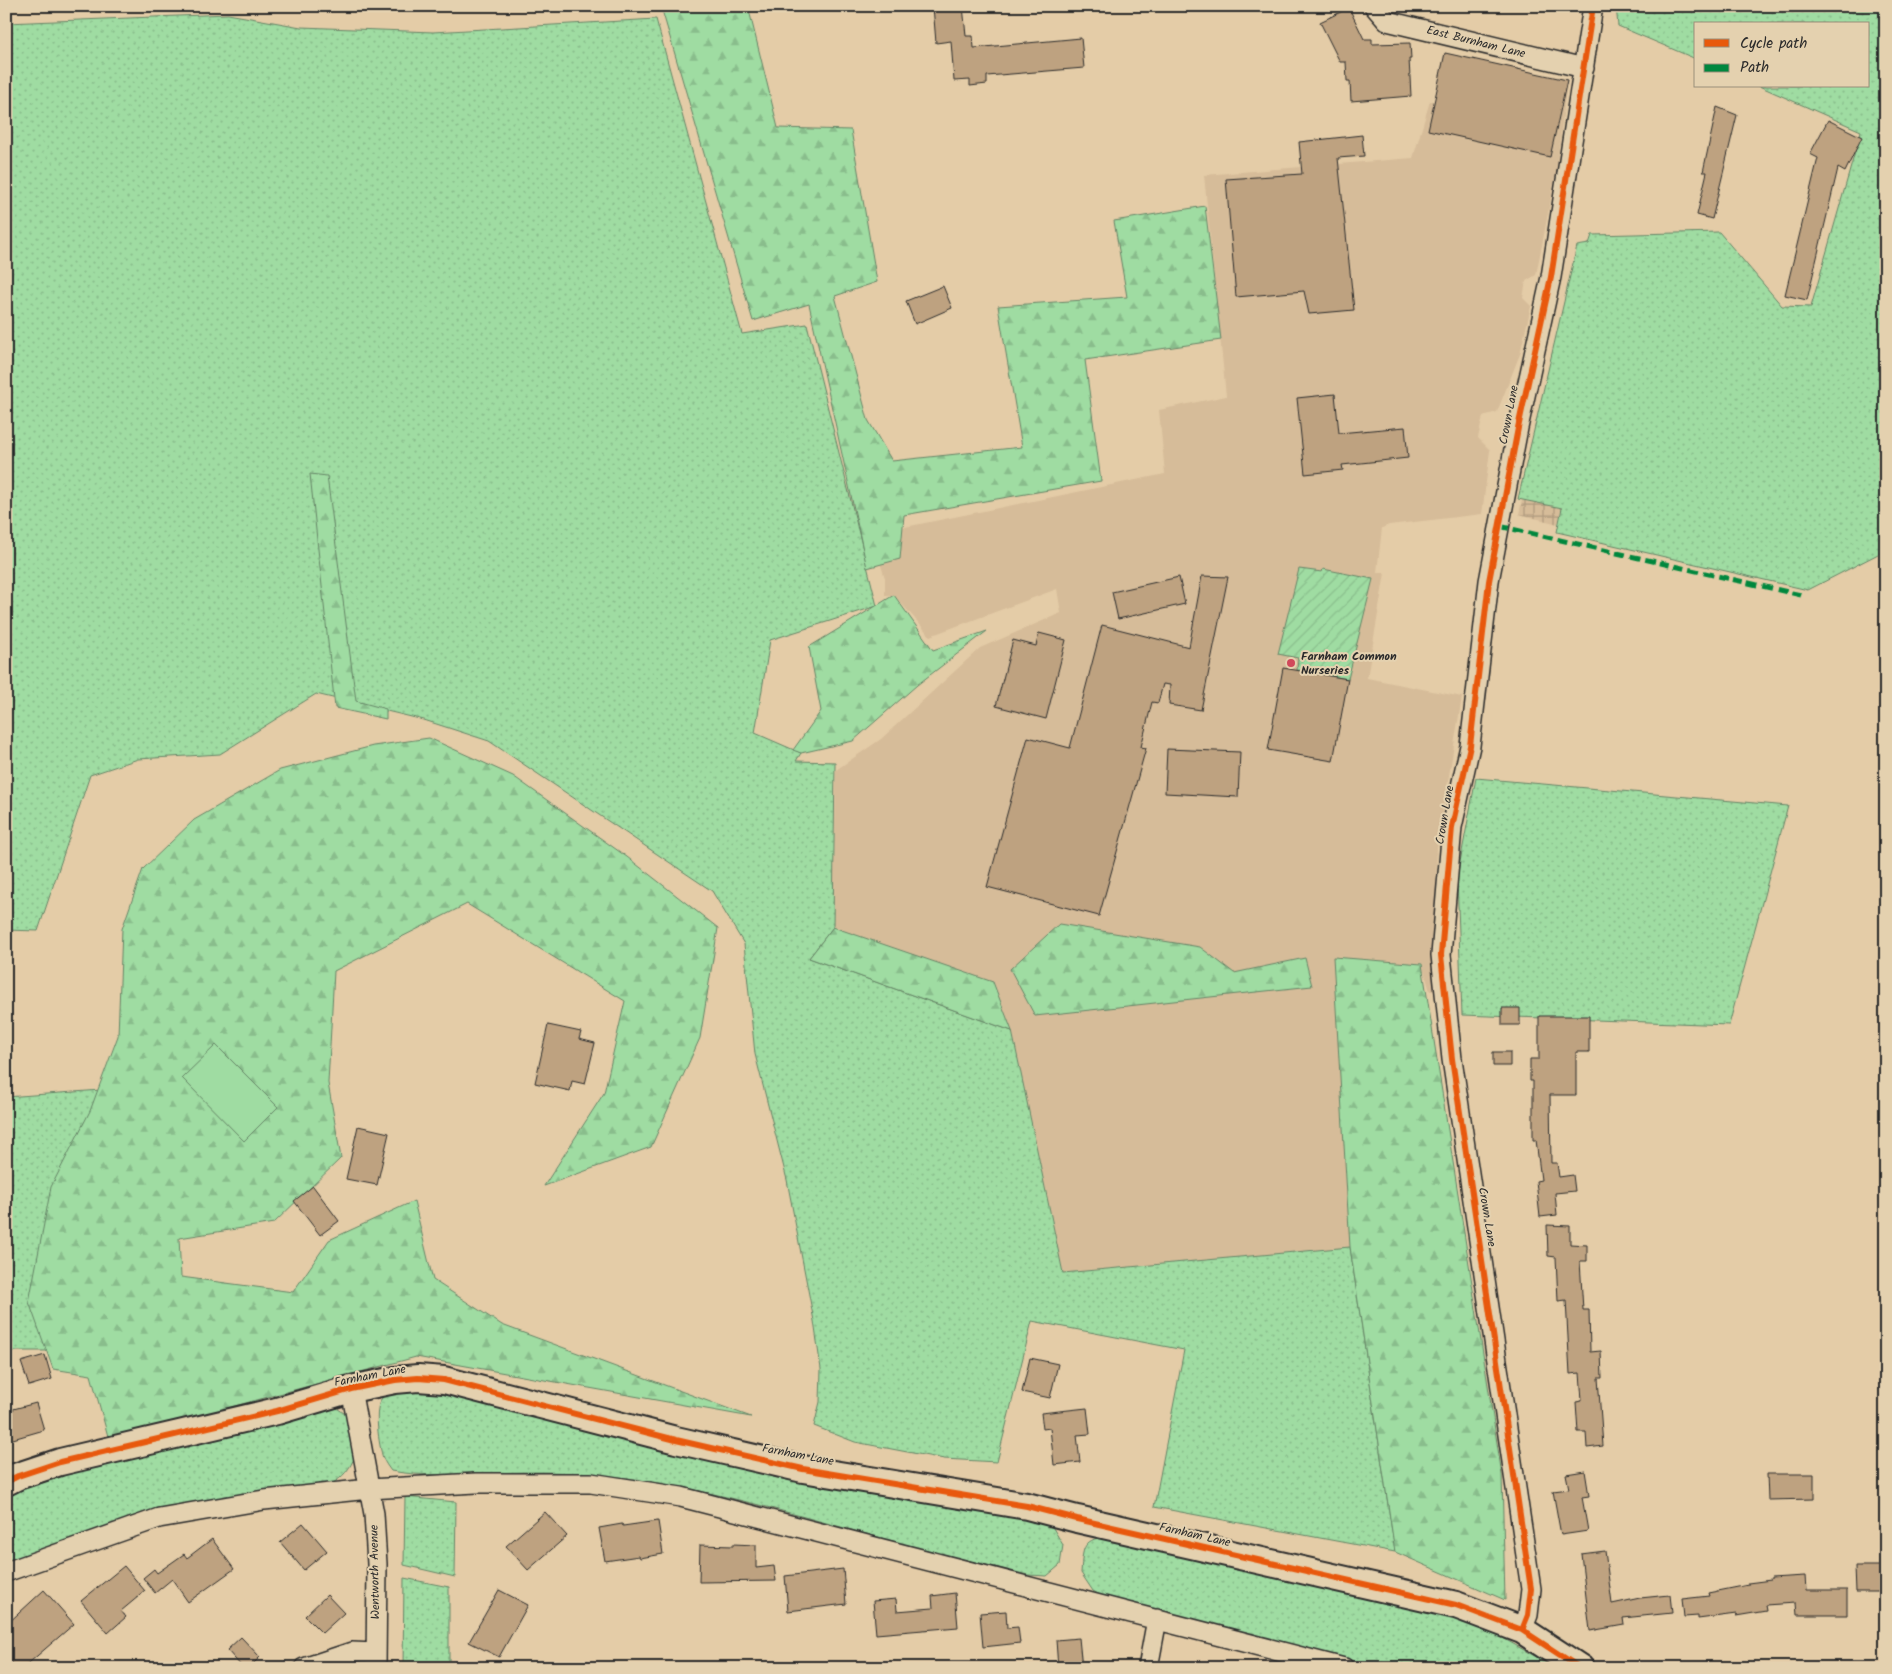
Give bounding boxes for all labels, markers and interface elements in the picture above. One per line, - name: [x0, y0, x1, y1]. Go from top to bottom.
- street label: East Burnham Lane: [1425, 21, 1528, 64]
- legend: [1694, 22, 1870, 88]
- text: Cycle path: [1740, 32, 1807, 56]
- text: Path: [1740, 56, 1769, 80]
- street label: Crown Lane: [1494, 383, 1524, 446]
- place label: Farnham Common Nurseries: [1301, 647, 1397, 680]
- marker: Farnham Common Nurseries: [1285, 657, 1297, 669]
- street label: Crown Lane: [1430, 783, 1460, 846]
- street label: Crown Lane: [1473, 1186, 1501, 1249]
- street label: Farnham Lane: [333, 1360, 408, 1392]
- street label: Farnham Lane: [761, 1439, 836, 1471]
- street label: Farnham Lane: [1157, 1518, 1233, 1553]
- street label: Wentworth Avenue: [365, 1524, 385, 1619]

